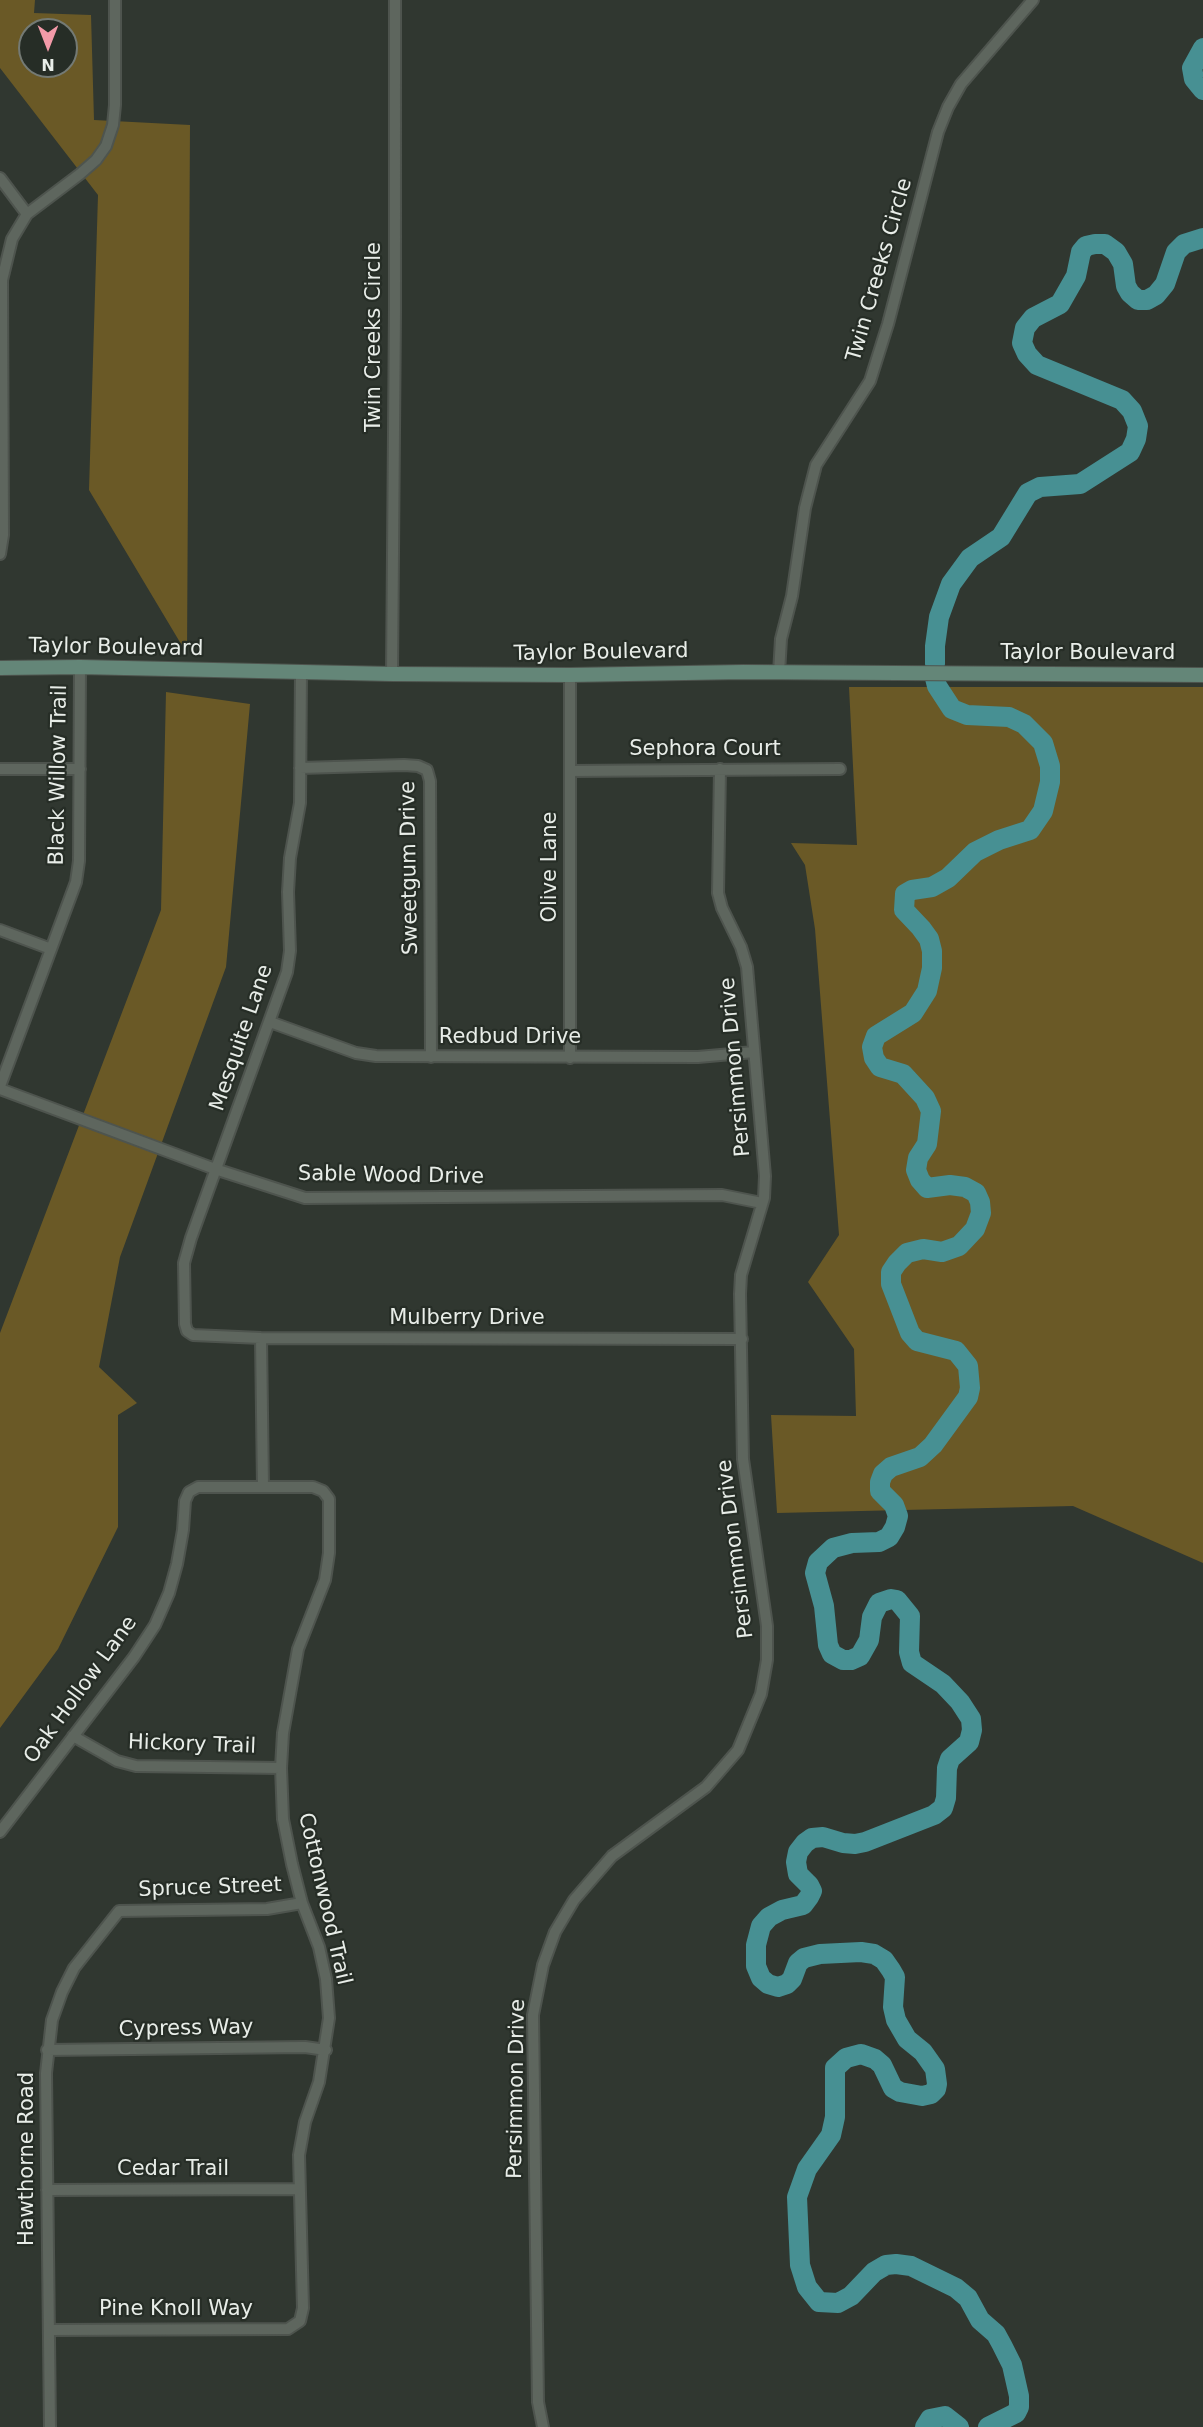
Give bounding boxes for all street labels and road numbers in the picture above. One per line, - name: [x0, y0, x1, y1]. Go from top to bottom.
- street label: Twin Creeks Circle: [842, 175, 918, 365]
- street label: Twin Creeks Circle: [362, 242, 388, 432]
- street label: Taylor Boulevard: [28, 634, 204, 662]
- street label: Taylor Boulevard: [513, 639, 689, 667]
- street label: Taylor Boulevard: [1001, 641, 1175, 667]
- street label: Black Willow Trail: [45, 684, 73, 866]
- street label: Sephora Court: [629, 737, 781, 763]
- street label: Sweetgum Drive: [396, 781, 424, 955]
- street label: Olive Lane: [538, 811, 564, 923]
- street label: Mesquite Lane: [205, 962, 279, 1114]
- street label: Persimmon Drive: [716, 976, 756, 1158]
- street label: Redbud Drive: [439, 1025, 581, 1051]
- street label: Sable Wood Drive: [298, 1162, 484, 1190]
- street label: Mulberry Drive: [389, 1306, 545, 1332]
- street label: Persimmon Drive: [713, 1458, 759, 1640]
- street label: Oak Hollow Lane: [19, 1611, 143, 1769]
- street label: Hickory Trail: [128, 1730, 256, 1760]
- street label: Cottonwood Trail: [292, 1810, 356, 1988]
- street label: Spruce Street: [138, 1873, 282, 1903]
- street label: Persimmon Drive: [503, 1999, 531, 2179]
- street label: Cypress Way: [118, 2015, 254, 2043]
- street label: Hawthorne Road: [15, 2072, 41, 2246]
- street label: Cedar Trail: [117, 2157, 229, 2183]
- street label: Pine Knoll Way: [99, 2297, 253, 2323]

